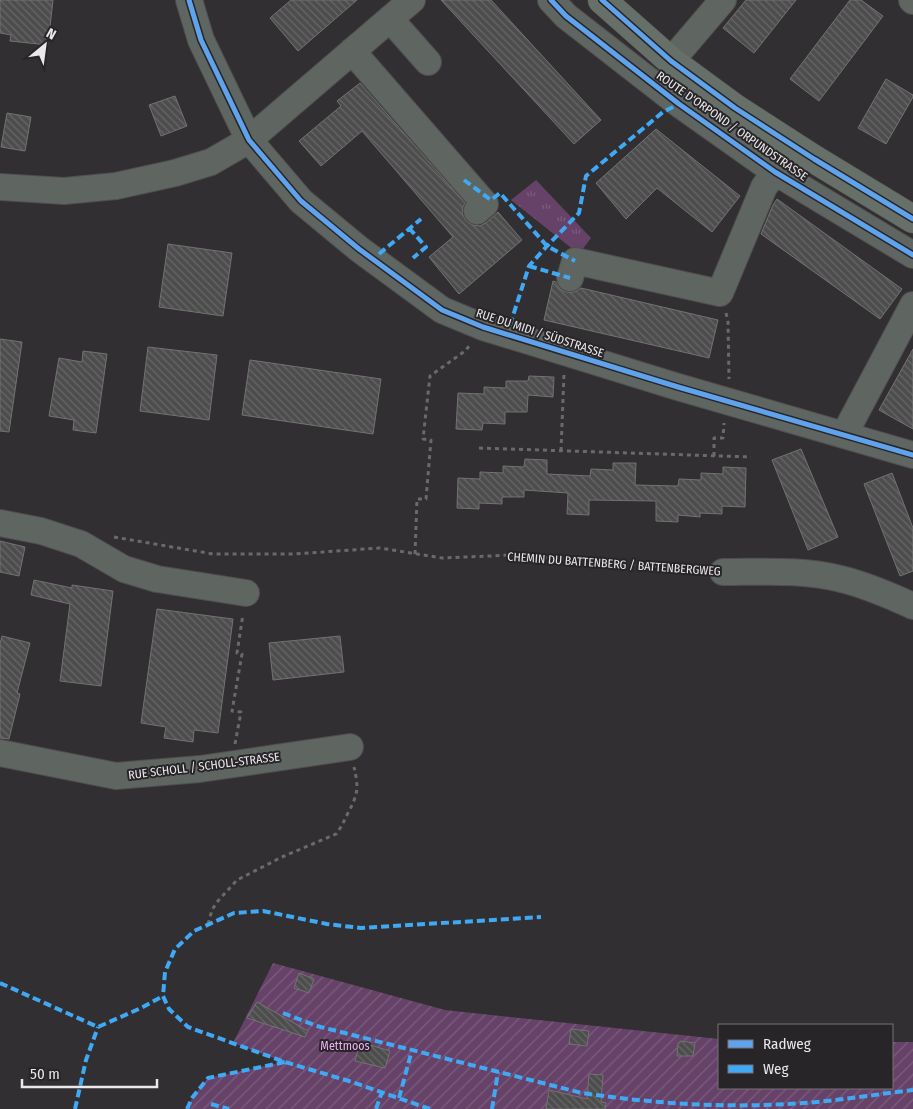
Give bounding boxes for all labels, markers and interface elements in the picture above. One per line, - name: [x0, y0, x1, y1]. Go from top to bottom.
- north arrow: [20, 20, 70, 70]
- text: N: [43, 25, 59, 44]
- street label: ROUTE D'ORPOND / ORPUNDSTRASSE: [654, 68, 810, 184]
- street label: RUE DU MIDI / SÜDSTRASSE: [474, 304, 607, 360]
- street label: CHEMIN DU BATTENBERG / BATTENBERGWEG: [507, 550, 721, 578]
- street label: RUE SCHOLL / SCHOLL-STRASSE: [127, 750, 281, 782]
- legend: [718, 1024, 893, 1089]
- text: Radweg: [763, 1035, 811, 1053]
- park label: Mettmoos: [320, 1039, 370, 1053]
- scale bar: [22, 1056, 158, 1088]
- text: Weg: [763, 1060, 789, 1078]
- text: 50 m: [30, 1065, 60, 1083]

